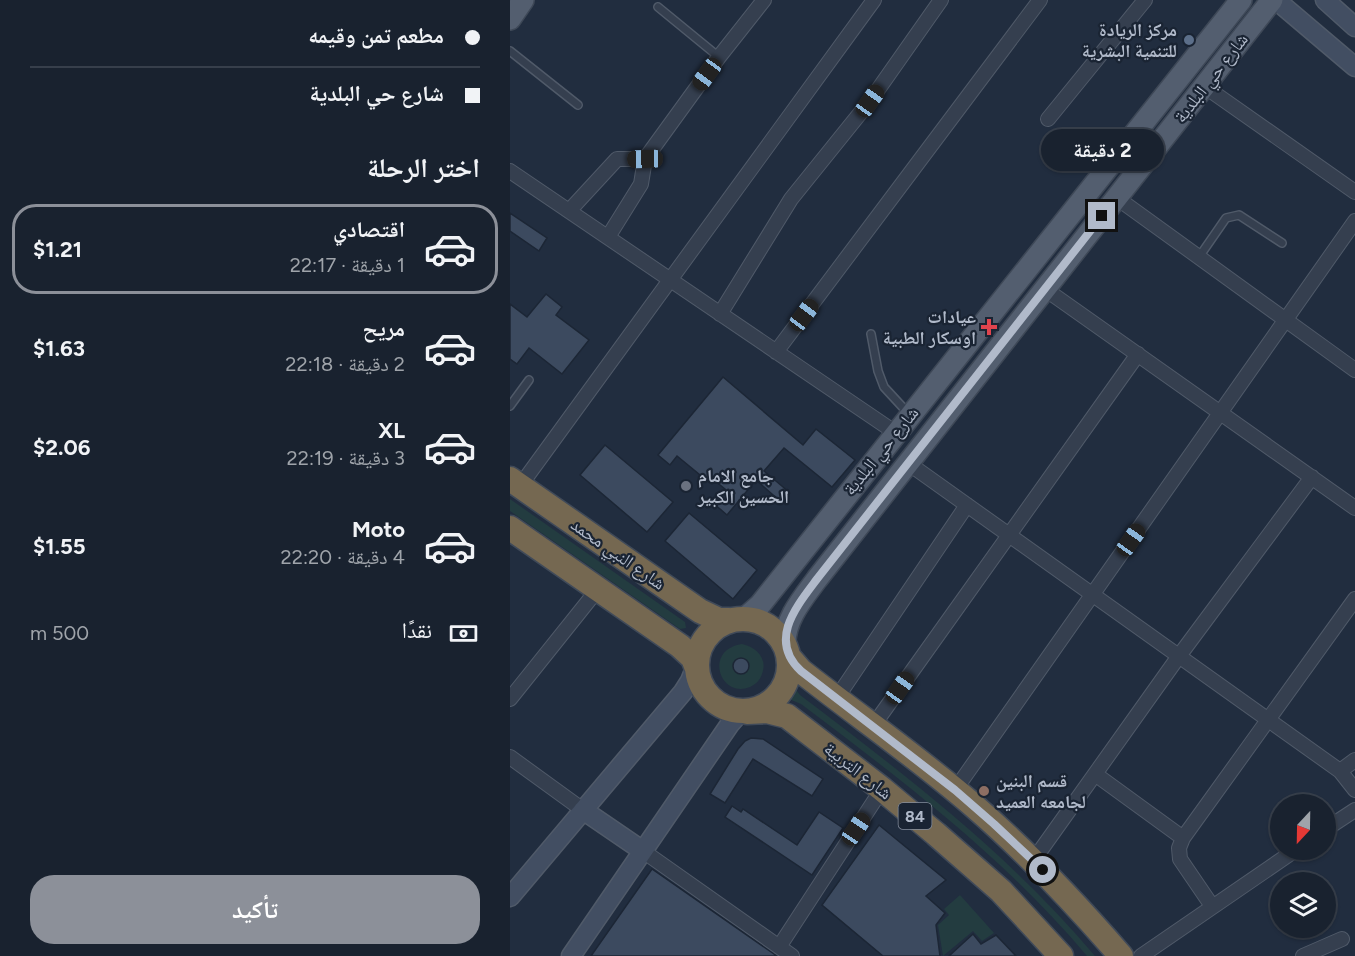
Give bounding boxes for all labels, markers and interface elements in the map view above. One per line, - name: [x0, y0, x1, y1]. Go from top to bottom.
- place label: مركز الريادة للتنمية البشرية: [1082, 19, 1177, 62]
- text: مطعم تمن وقيمه: [308, 22, 444, 49]
- street label: شارع حي البلدية: [1169, 29, 1256, 129]
- marker: مركز الريادة للتنمية البشرية: [1182, 33, 1196, 47]
- car: [689, 54, 725, 94]
- text: شارع حي البلدية: [309, 80, 444, 107]
- car: [852, 81, 888, 121]
- callout: 2 دقيقة: [1040, 129, 1164, 171]
- text: 2 دقيقة: [1073, 138, 1132, 162]
- car: [627, 150, 663, 168]
- text: اختر الرحلة: [367, 151, 480, 184]
- route end: [1088, 202, 1115, 229]
- text: اقتصادي: [333, 216, 405, 243]
- icon: car: [423, 222, 477, 276]
- text: $1.21: [33, 236, 82, 263]
- text: 1 دقيقة · 22:17: [290, 253, 405, 277]
- car: [786, 295, 822, 335]
- place label: عيادات اوسكار الطبية: [883, 306, 976, 349]
- text: مريح: [362, 315, 405, 342]
- marker: عيادات اوسكار الطبية: [980, 318, 998, 336]
- icon: car: [423, 321, 477, 375]
- text: $1.63: [33, 335, 85, 362]
- text: 2 دقيقة · 22:18: [285, 352, 405, 376]
- street label: شارع حي البلدية: [839, 402, 926, 502]
- text: XL: [378, 417, 405, 444]
- icon: car: [423, 420, 477, 474]
- text: $2.06: [33, 434, 90, 461]
- text: 3 دقيقة · 22:19: [287, 446, 405, 470]
- place label: جامع الامام الحسين الكبير: [697, 465, 789, 508]
- marker: جامع الامام الحسين الكبير: [679, 479, 693, 493]
- street label: شارع النبي محمد: [564, 513, 669, 598]
- text: Moto: [352, 516, 405, 543]
- icon: car: [423, 519, 477, 573]
- car: [1113, 520, 1149, 560]
- text: $1.55: [33, 533, 86, 560]
- text: 4 دقيقة · 22:20: [281, 545, 405, 569]
- text: نقدًا: [402, 617, 432, 644]
- icon: cash: [447, 617, 480, 650]
- text: 500 m: [30, 621, 89, 645]
- car: [882, 668, 918, 708]
- street label: شارع التربية: [820, 738, 896, 804]
- place label: قسم البنين لجامعه العميد: [996, 770, 1086, 813]
- marker: قسم البنين لجامعه العميد: [977, 784, 991, 798]
- north arrow: [1270, 794, 1336, 860]
- map controls: [1270, 794, 1336, 938]
- road number: 84: [898, 803, 932, 829]
- car: [838, 809, 874, 849]
- route start: [1029, 856, 1056, 883]
- button: layers: [1270, 872, 1336, 938]
- button: تأكيد: [30, 875, 480, 944]

